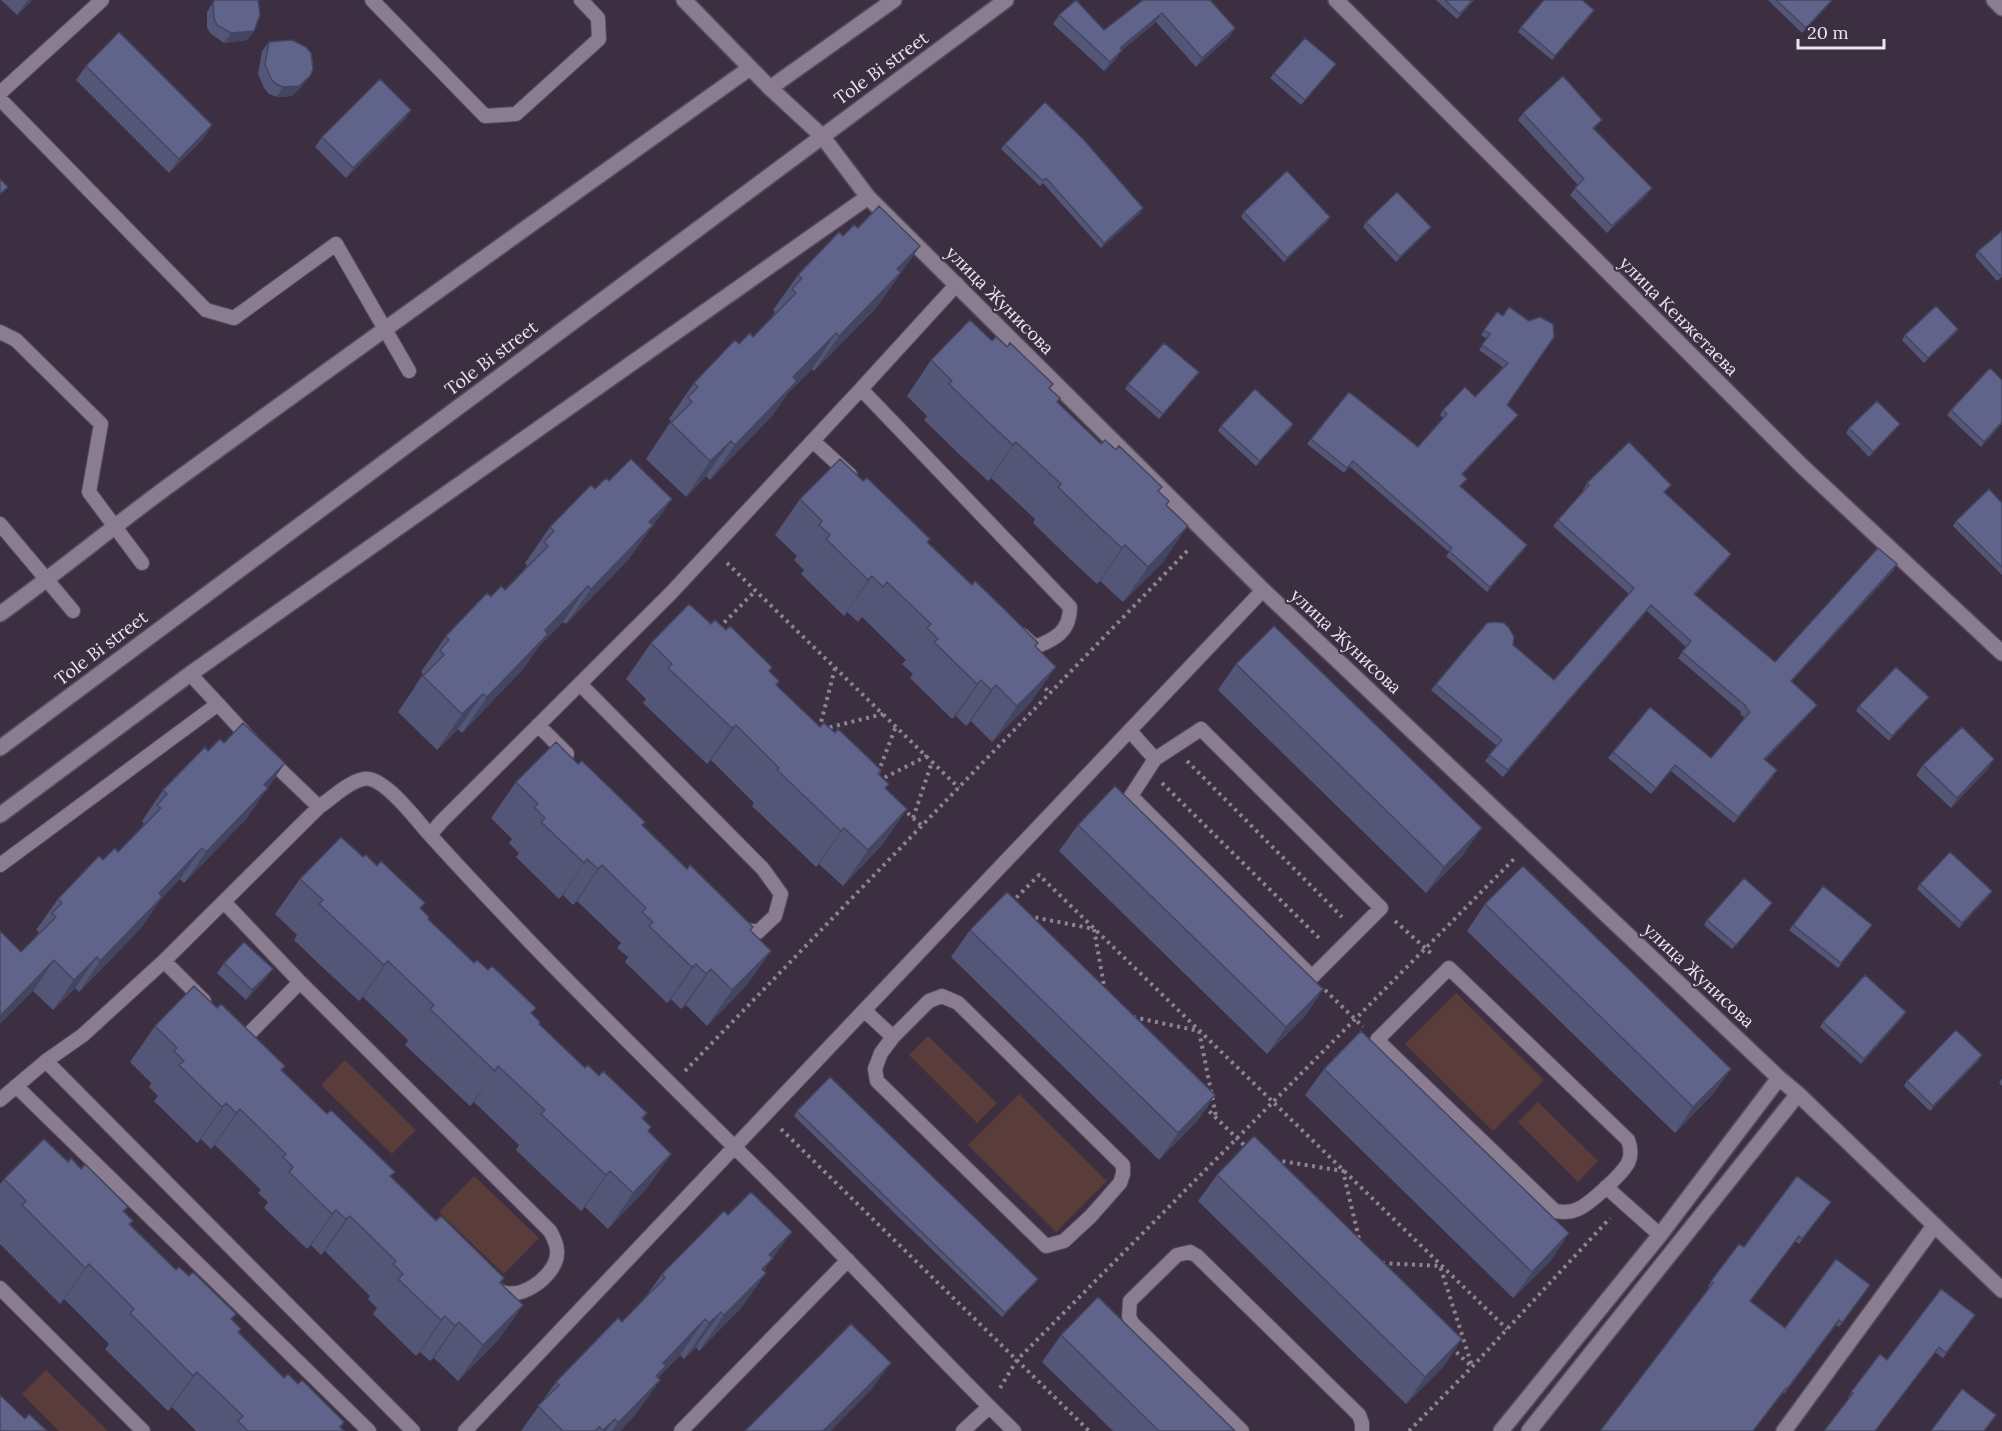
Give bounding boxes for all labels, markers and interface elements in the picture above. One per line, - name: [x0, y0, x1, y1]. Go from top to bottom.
- scale bar: [1798, 12, 1884, 50]
- text: 20 m: [1807, 21, 1849, 44]
- street label: Tole Bi street: [829, 26, 933, 110]
- street label: улица Жунисова: [941, 241, 1059, 359]
- street label: улица Кенжетаева: [1614, 251, 1744, 381]
- street label: Tole Bi street: [440, 316, 542, 400]
- street label: улица Жунисова: [1285, 583, 1407, 699]
- street label: Tole Bi street: [50, 606, 152, 690]
- street label: улица Жунисова: [1638, 917, 1760, 1033]

